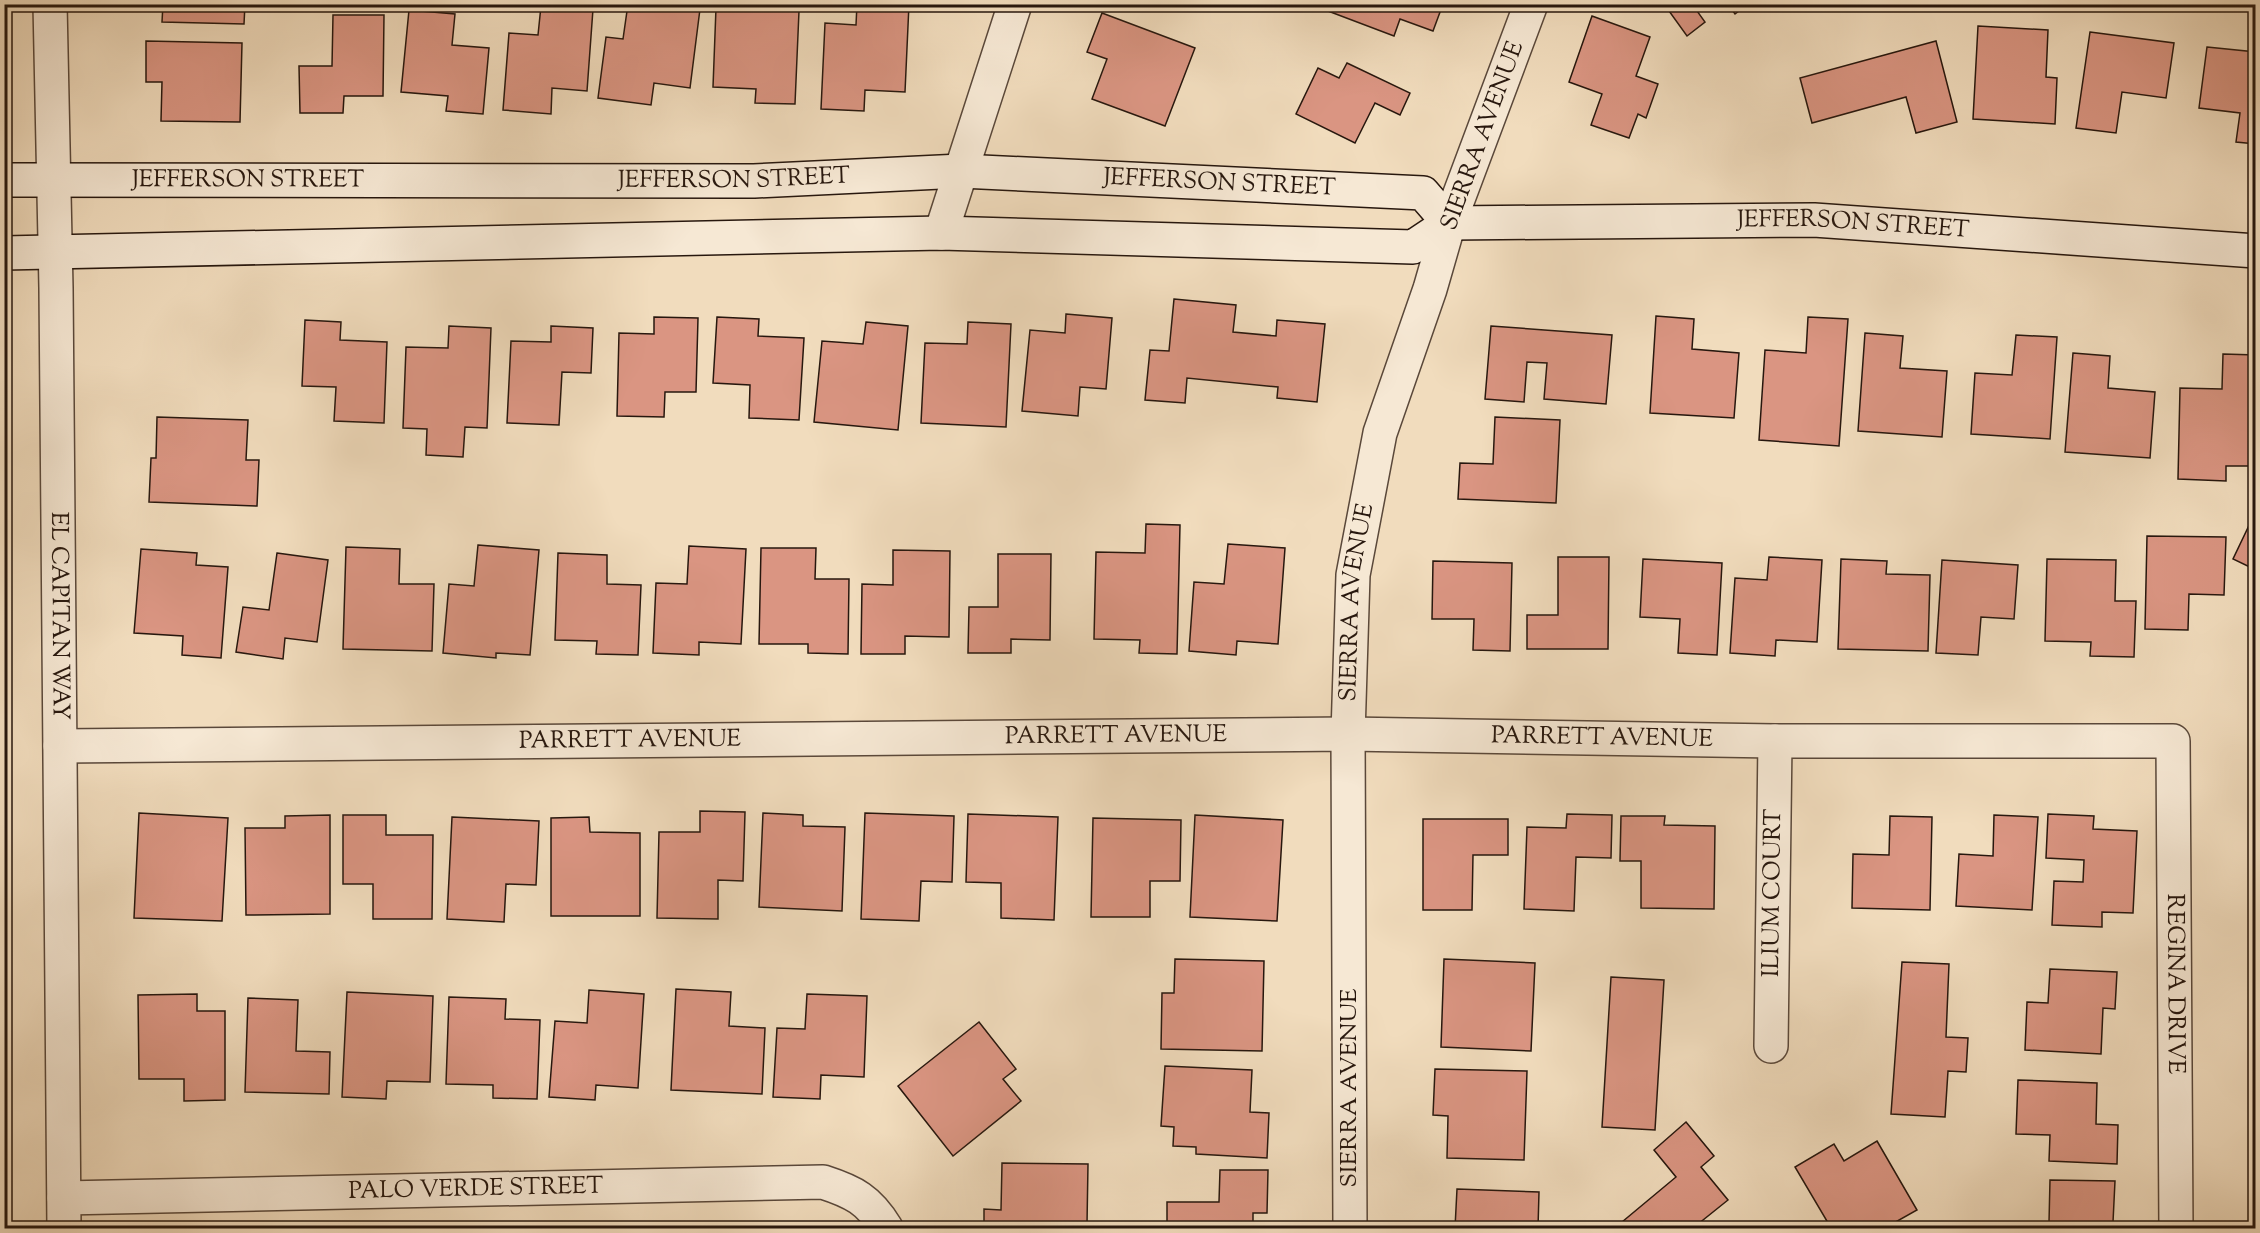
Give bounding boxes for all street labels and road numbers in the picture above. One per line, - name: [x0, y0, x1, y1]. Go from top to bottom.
- street label: SIERRA AVENUE: [1433, 36, 1533, 235]
- street label: JEFFERSON STREET: [616, 159, 851, 198]
- street label: JEFFERSON STREET: [1101, 161, 1336, 206]
- street label: JEFFERSON STREET: [130, 163, 364, 197]
- street label: JEFFERSON STREET: [1735, 203, 1970, 248]
- street label: SIERRA AVENUE: [1332, 500, 1383, 702]
- street label: EL CAPITAN WAY: [41, 512, 77, 720]
- street label: PARRETT AVENUE: [1005, 718, 1228, 754]
- street label: PARRETT AVENUE: [1491, 719, 1714, 757]
- street label: PARRETT AVENUE: [519, 723, 742, 759]
- street label: ILIUM COURT: [1755, 808, 1791, 977]
- street label: REGINA DRIVE: [2157, 893, 2192, 1075]
- street label: SIERRA AVENUE: [1333, 988, 1367, 1187]
- street label: PALO VERDE STREET: [348, 1170, 604, 1209]

